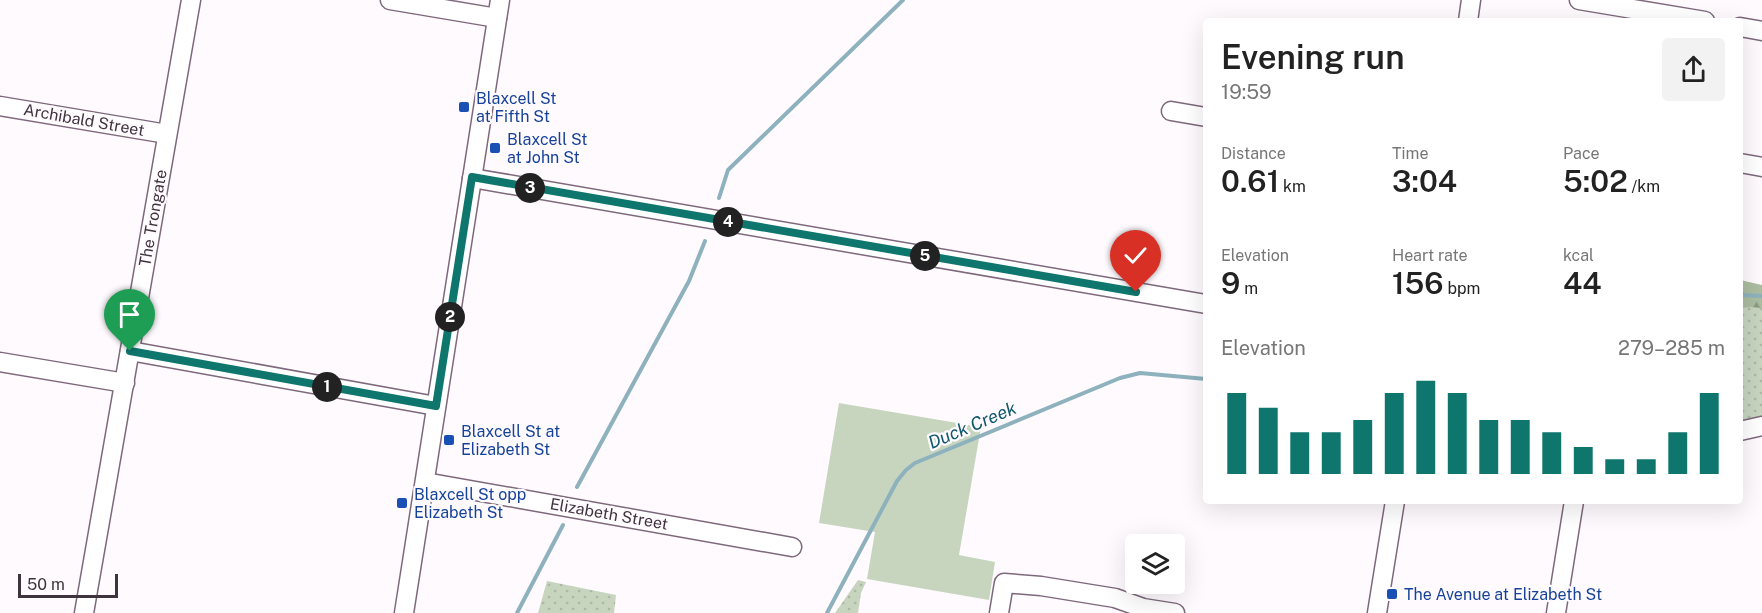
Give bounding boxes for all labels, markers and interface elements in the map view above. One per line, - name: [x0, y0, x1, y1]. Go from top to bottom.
- text: Evening run: [1221, 38, 1404, 76]
- button: share: [1662, 38, 1725, 101]
- text: 19:59: [1221, 80, 1271, 104]
- place label: Blaxcell St at Fifth St: [476, 89, 557, 126]
- street label: Archibald Street: [22, 100, 146, 140]
- marker: Blaxcell St at Fifth St: [457, 100, 471, 114]
- place label: Blaxcell St at John St: [507, 130, 588, 167]
- marker: Blaxcell St at John St: [488, 141, 502, 155]
- text: Distance: [1221, 144, 1286, 163]
- text: Time: [1392, 144, 1428, 163]
- text: Pace: [1563, 144, 1600, 163]
- text: 0.61: [1221, 163, 1279, 199]
- text: 3:04: [1392, 163, 1457, 199]
- text: 5:02: [1563, 163, 1628, 199]
- street label: The Trongate: [135, 168, 171, 268]
- pin: 3: [515, 173, 545, 203]
- text: km: [1279, 177, 1306, 196]
- text: /km: [1628, 177, 1660, 196]
- text: 3: [525, 178, 535, 197]
- pin: 4: [713, 207, 743, 237]
- text: 4: [723, 212, 733, 231]
- pin: [1110, 230, 1161, 292]
- icon: check: [1119, 239, 1152, 272]
- pin: 5: [910, 241, 940, 271]
- text: 5: [920, 246, 930, 265]
- text: Elevation: [1221, 246, 1289, 265]
- text: Heart rate: [1392, 246, 1468, 265]
- text: kcal: [1563, 246, 1594, 265]
- text: 9: [1221, 265, 1240, 301]
- text: 156: [1392, 265, 1444, 301]
- text: 44: [1563, 265, 1602, 301]
- text: m: [1240, 279, 1258, 298]
- text: bpm: [1444, 279, 1480, 298]
- pin: [104, 289, 155, 351]
- icon: arrive: [113, 298, 146, 331]
- pin: 2: [435, 302, 465, 332]
- text: 2: [445, 307, 455, 326]
- text: Elevation: [1221, 336, 1306, 360]
- text: 279–285 m: [1618, 336, 1725, 360]
- pin: 1: [312, 372, 342, 402]
- text: 1: [324, 377, 330, 396]
- water label: Duck Creek: [925, 397, 1019, 453]
- place label: Blaxcell St at Elizabeth St: [461, 422, 560, 459]
- marker: Blaxcell St at Elizabeth St: [442, 433, 456, 447]
- place label: Blaxcell St opp Elizabeth St: [414, 485, 526, 522]
- street label: Elizabeth Street: [549, 494, 669, 534]
- marker: Blaxcell St opp Elizabeth St: [395, 496, 409, 510]
- map controls: [1125, 534, 1185, 594]
- button: layers: [1125, 534, 1185, 594]
- scale bar: [18, 571, 118, 598]
- text: 50 m: [27, 575, 65, 594]
- place label: The Avenue at Elizabeth St: [1404, 585, 1602, 604]
- marker: The Avenue at Elizabeth St: [1385, 587, 1399, 601]

